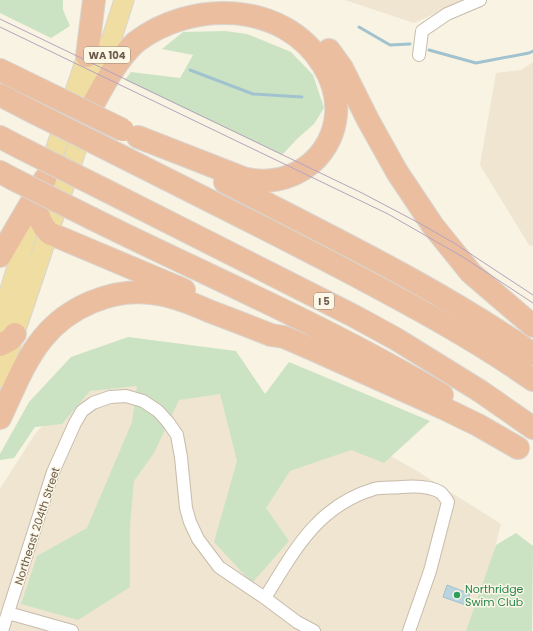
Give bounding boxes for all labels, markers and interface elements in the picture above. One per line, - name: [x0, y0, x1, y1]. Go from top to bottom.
- road number: WA 104: [84, 47, 130, 63]
- road number: I 5: [314, 293, 334, 309]
- street label: Northeast 204th Street: [10, 465, 64, 587]
- place label: Northridge Swim Club: [465, 581, 524, 610]
- marker: Northridge Swim Club: [452, 590, 462, 600]

